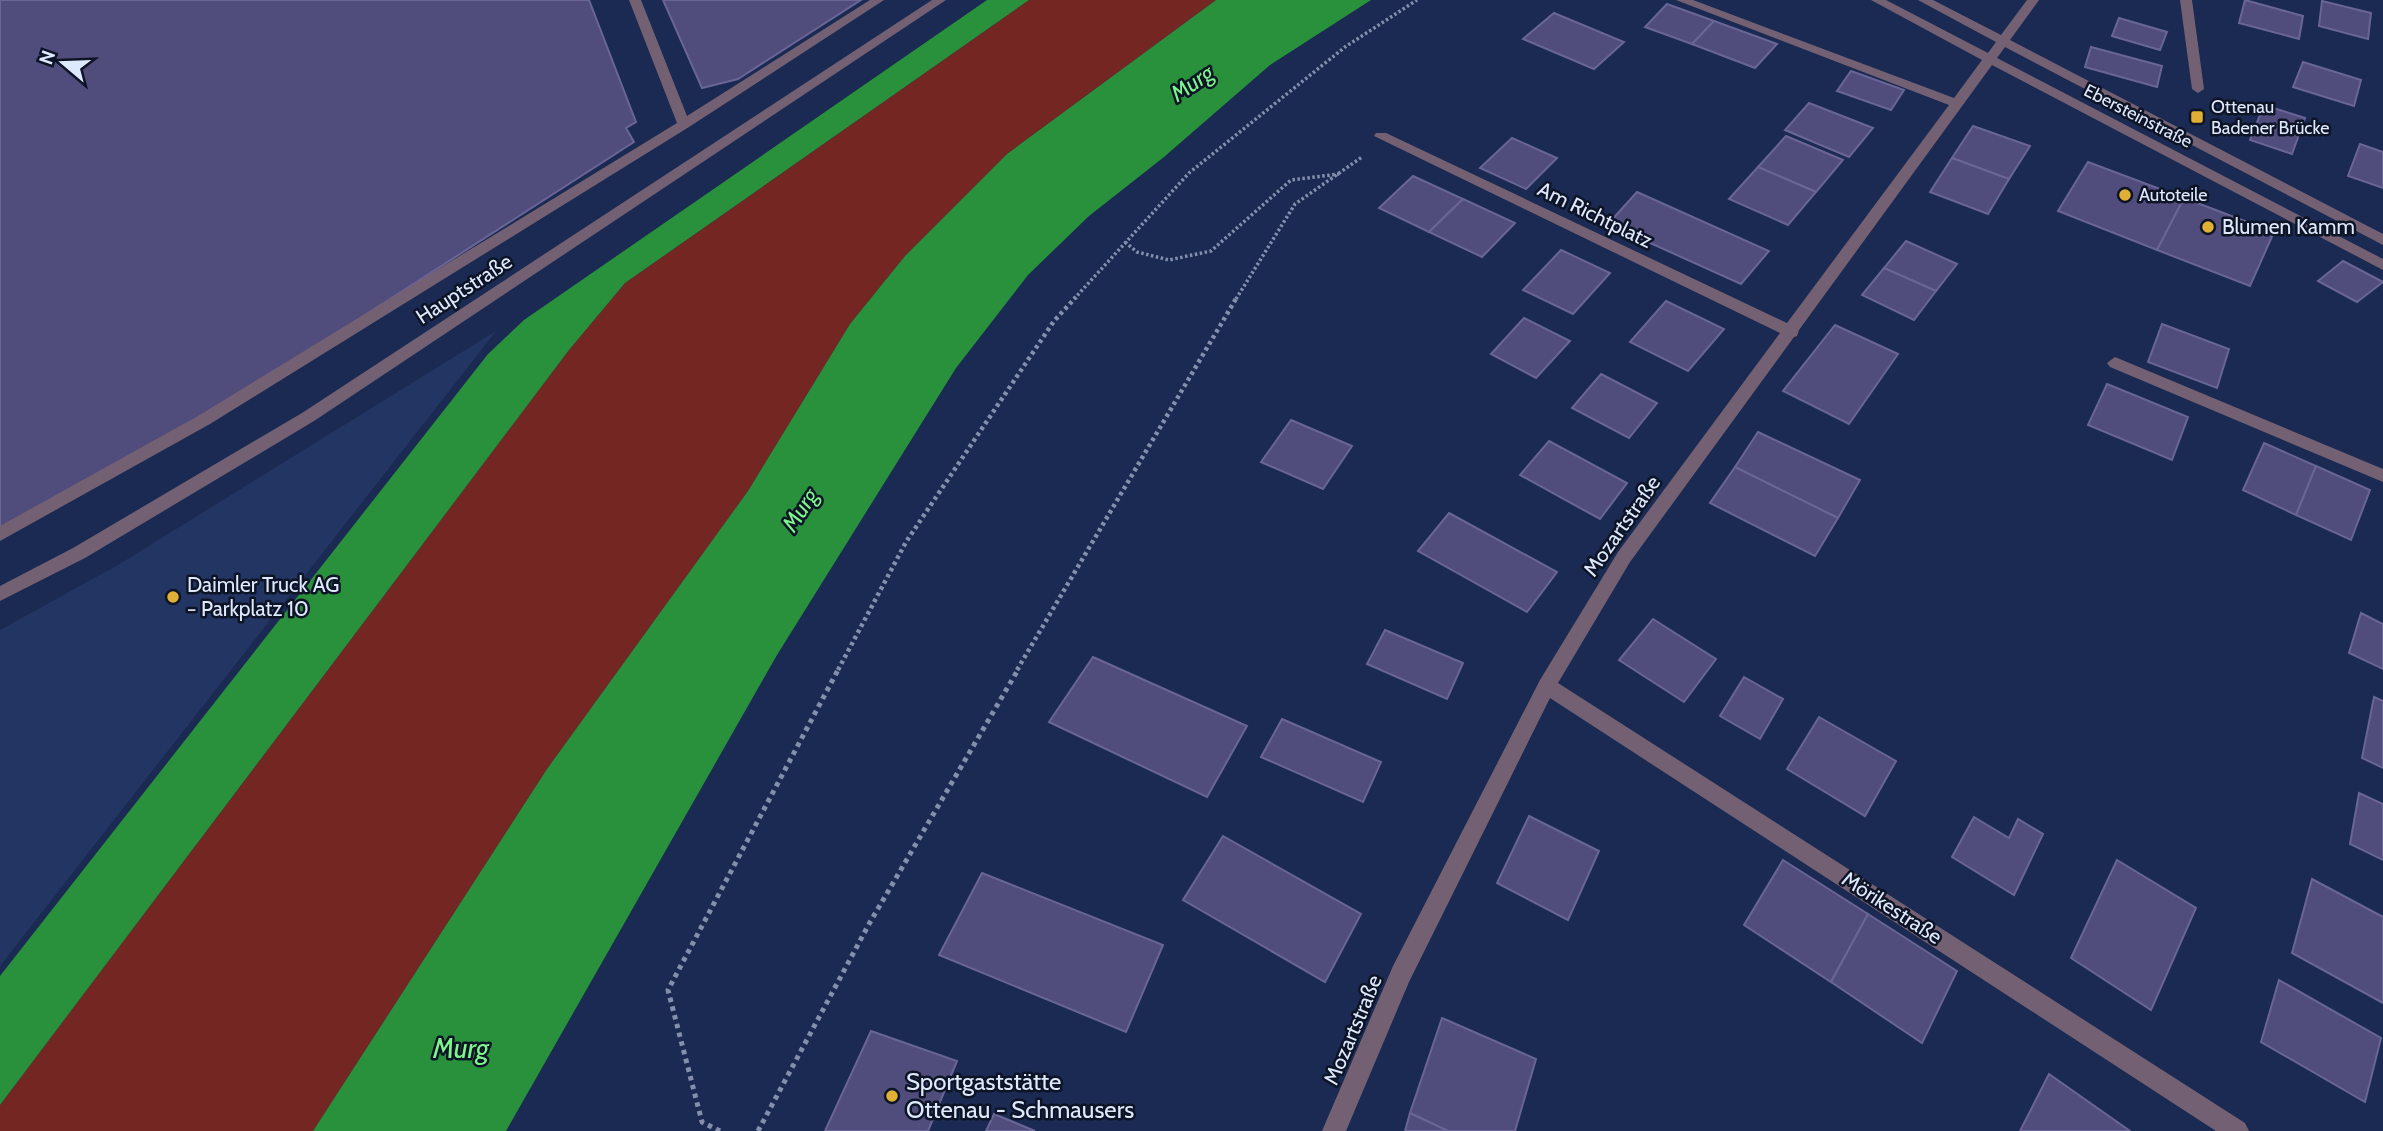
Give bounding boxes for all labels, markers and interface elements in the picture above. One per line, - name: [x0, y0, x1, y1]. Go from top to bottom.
- north arrow: [28, 28, 98, 98]
- text: N: [34, 48, 60, 68]
- water label: Murg: [1164, 58, 1220, 108]
- street label: Ebersteinstraße: [2080, 79, 2196, 153]
- place label: Ottenau Badener Brücke: [2211, 96, 2329, 139]
- marker: Ottenau Badener Brücke: [2189, 109, 2205, 125]
- street label: Am Richtplatz: [1534, 176, 1657, 253]
- place label: Autoteile: [2139, 184, 2207, 206]
- marker: Autoteile: [2117, 187, 2133, 203]
- place label: Blumen Kamm: [2222, 214, 2355, 239]
- marker: Blumen Kamm: [2200, 219, 2216, 235]
- street label: Hauptstraße: [411, 248, 517, 329]
- street label: Mozartstraße: [1578, 470, 1666, 581]
- water label: Murg: [775, 482, 825, 538]
- place label: Daimler Truck AG − Parkplatz 10: [187, 572, 339, 621]
- marker: Daimler Truck AG − Parkplatz 10: [165, 589, 181, 605]
- street label: Mörikestraße: [1838, 866, 1947, 949]
- street label: Mozartstraße: [1318, 971, 1387, 1089]
- water label: Murg: [432, 1031, 490, 1065]
- place label: Sportgaststätte Ottenau - Schmausers: [906, 1067, 1134, 1124]
- marker: Sportgaststätte Ottenau - Schmausers: [884, 1088, 900, 1104]

